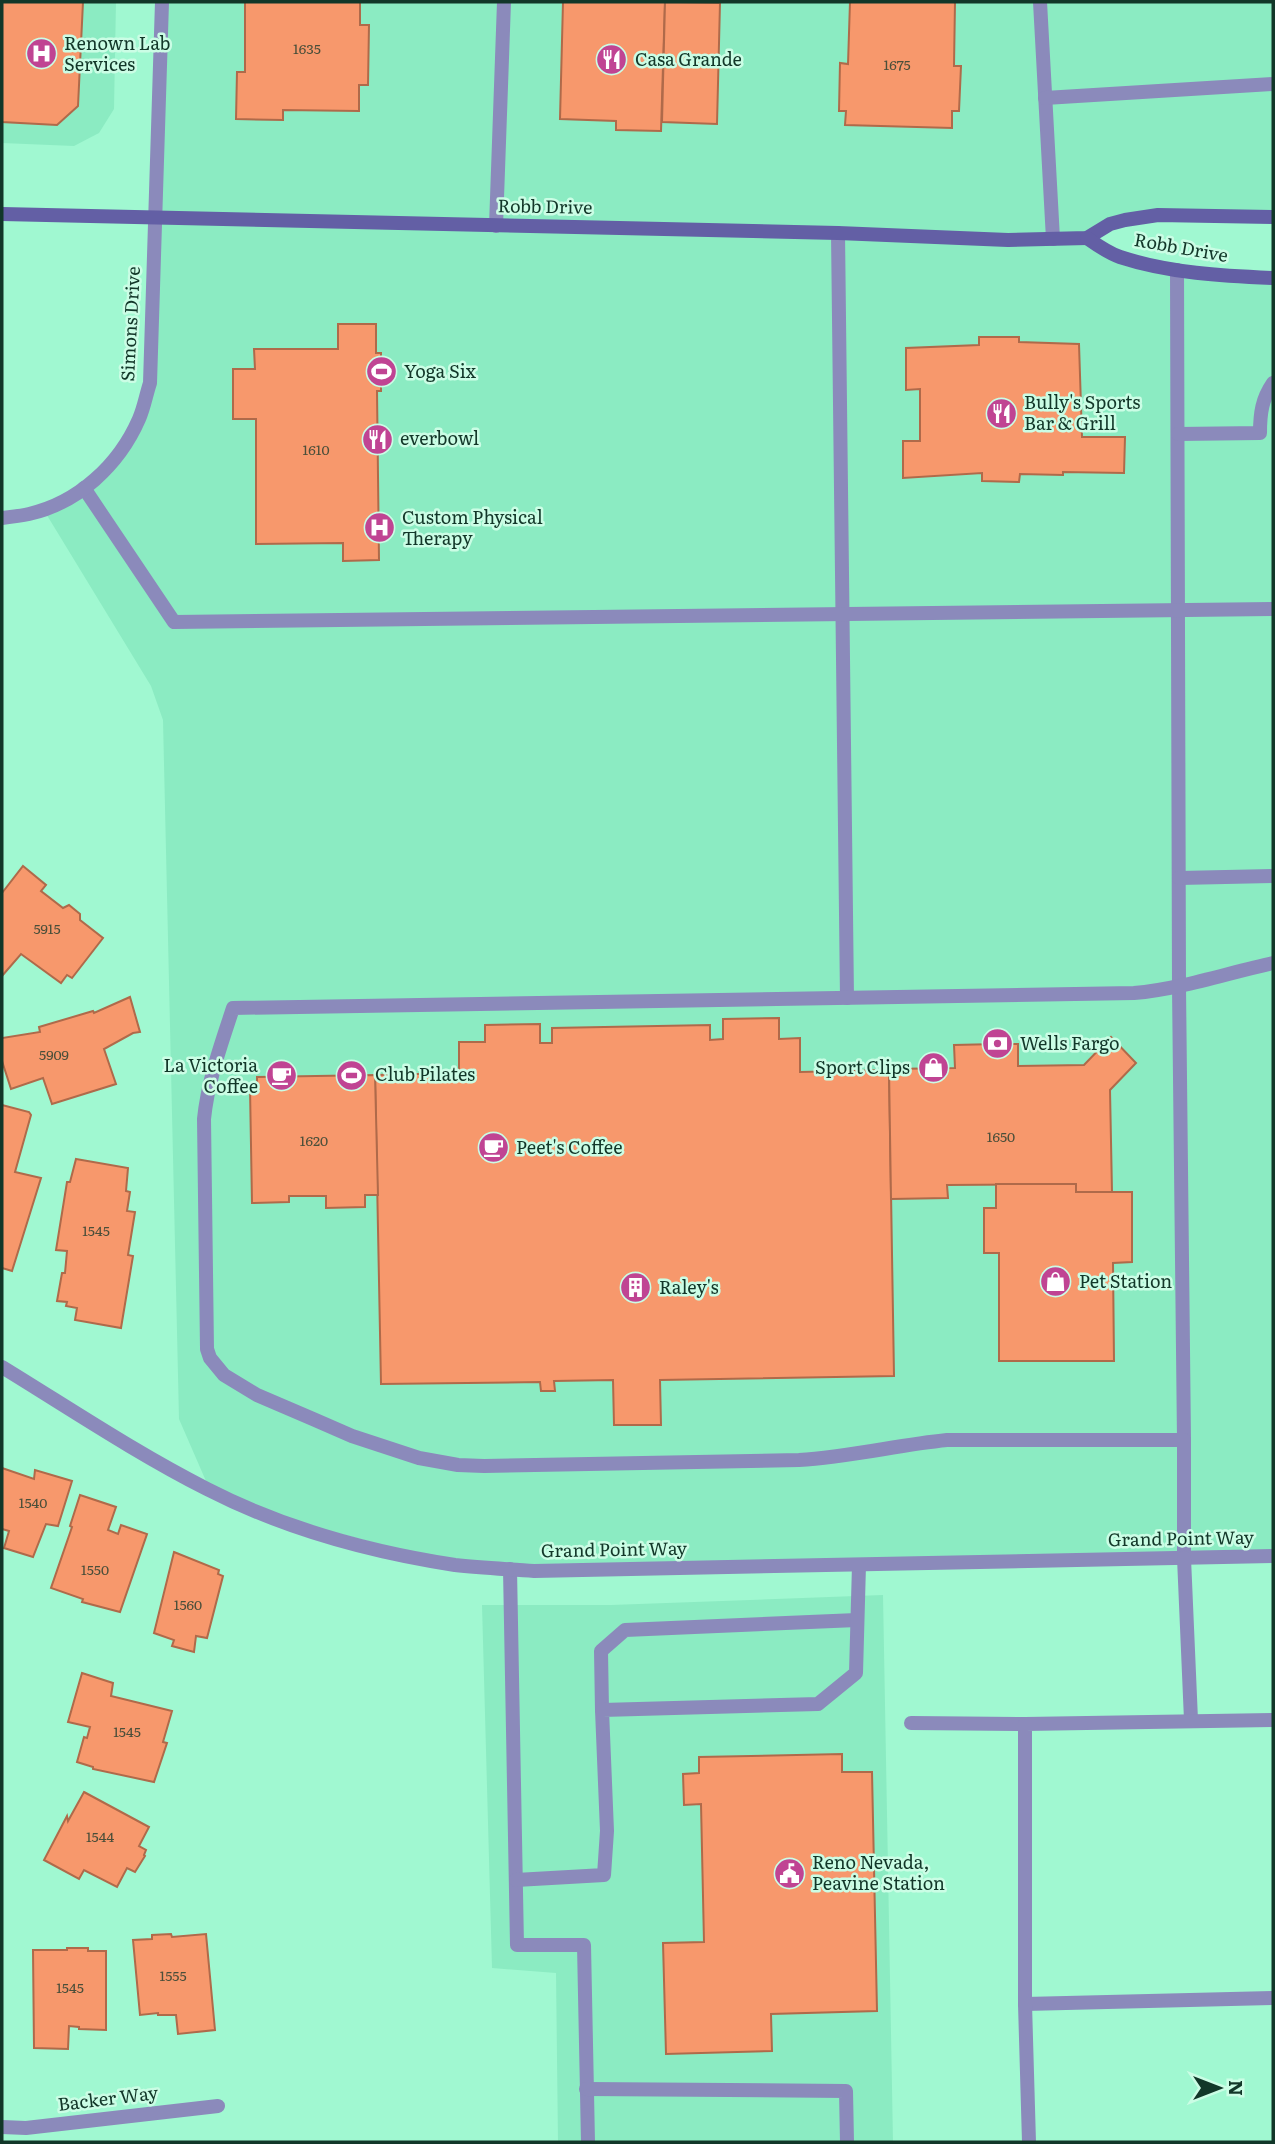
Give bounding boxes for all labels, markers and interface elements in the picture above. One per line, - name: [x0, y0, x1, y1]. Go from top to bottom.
- place label: Renown Lab Services: [64, 29, 170, 77]
- hospital icon: Renown Lab Services: [24, 37, 58, 71]
- house number: 1635: [293, 38, 321, 58]
- restaurant icon: Casa Grande: [595, 43, 629, 77]
- place label: Casa Grande: [635, 45, 742, 72]
- house number: 1675: [883, 54, 911, 74]
- street label: Robb Drive: [497, 191, 593, 220]
- street label: Robb Drive: [1132, 225, 1230, 268]
- street label: Simons Drive: [113, 266, 146, 382]
- sports icon: Yoga Six: [364, 355, 398, 389]
- place label: Yoga Six: [404, 357, 477, 384]
- place label: Bully's Sports Bar & Grill: [1024, 388, 1140, 436]
- restaurant icon: Bully's Sports Bar & Grill: [984, 396, 1018, 430]
- restaurant icon: everbowl: [360, 422, 394, 456]
- place label: everbowl: [400, 424, 479, 451]
- house number: 1610: [302, 439, 330, 459]
- place label: Custom Physical Therapy: [402, 503, 543, 551]
- hospital icon: Custom Physical Therapy: [362, 511, 396, 545]
- house number: 5915: [33, 918, 61, 938]
- bank icon: Wells Fargo: [980, 1027, 1014, 1061]
- place label: Wells Fargo: [1020, 1029, 1120, 1056]
- house number: 5909: [39, 1044, 69, 1064]
- place label: La Victoria Coffee: [163, 1051, 258, 1099]
- shop icon: Sport Clips: [916, 1051, 950, 1085]
- place label: Sport Clips: [815, 1053, 910, 1080]
- sports icon: Club Pilates: [335, 1058, 369, 1092]
- cafe icon: La Victoria Coffee: [264, 1059, 298, 1093]
- place label: Club Pilates: [375, 1060, 475, 1087]
- house number: 1650: [987, 1126, 1015, 1146]
- house number: 1620: [300, 1130, 328, 1150]
- cafe icon: Peet's Coffee: [476, 1131, 510, 1165]
- place label: Peet's Coffee: [516, 1133, 623, 1160]
- house number: 1545: [82, 1220, 110, 1240]
- shop icon: Pet Station: [1039, 1265, 1073, 1299]
- place label: Pet Station: [1079, 1267, 1172, 1294]
- building icon: Raley's: [619, 1271, 653, 1305]
- place label: Raley's: [659, 1273, 719, 1300]
- house number: 1540: [19, 1492, 47, 1512]
- street label: Grand Point Way: [1108, 1523, 1255, 1552]
- street label: Grand Point Way: [541, 1534, 688, 1563]
- house number: 1550: [81, 1559, 109, 1579]
- house number: 1560: [174, 1594, 202, 1614]
- house number: 1545: [113, 1721, 141, 1741]
- house number: 1544: [86, 1826, 114, 1846]
- place label: Reno Nevada, Peavine Station: [812, 1848, 945, 1896]
- public building icon: Reno Nevada, Peavine Station: [772, 1856, 806, 1890]
- house number: 1555: [159, 1965, 187, 1985]
- house number: 1545: [56, 1977, 84, 1997]
- north arrow: [1184, 2053, 1254, 2123]
- street label: Backer Way: [56, 2078, 160, 2117]
- text: N: [1223, 2080, 1251, 2096]

